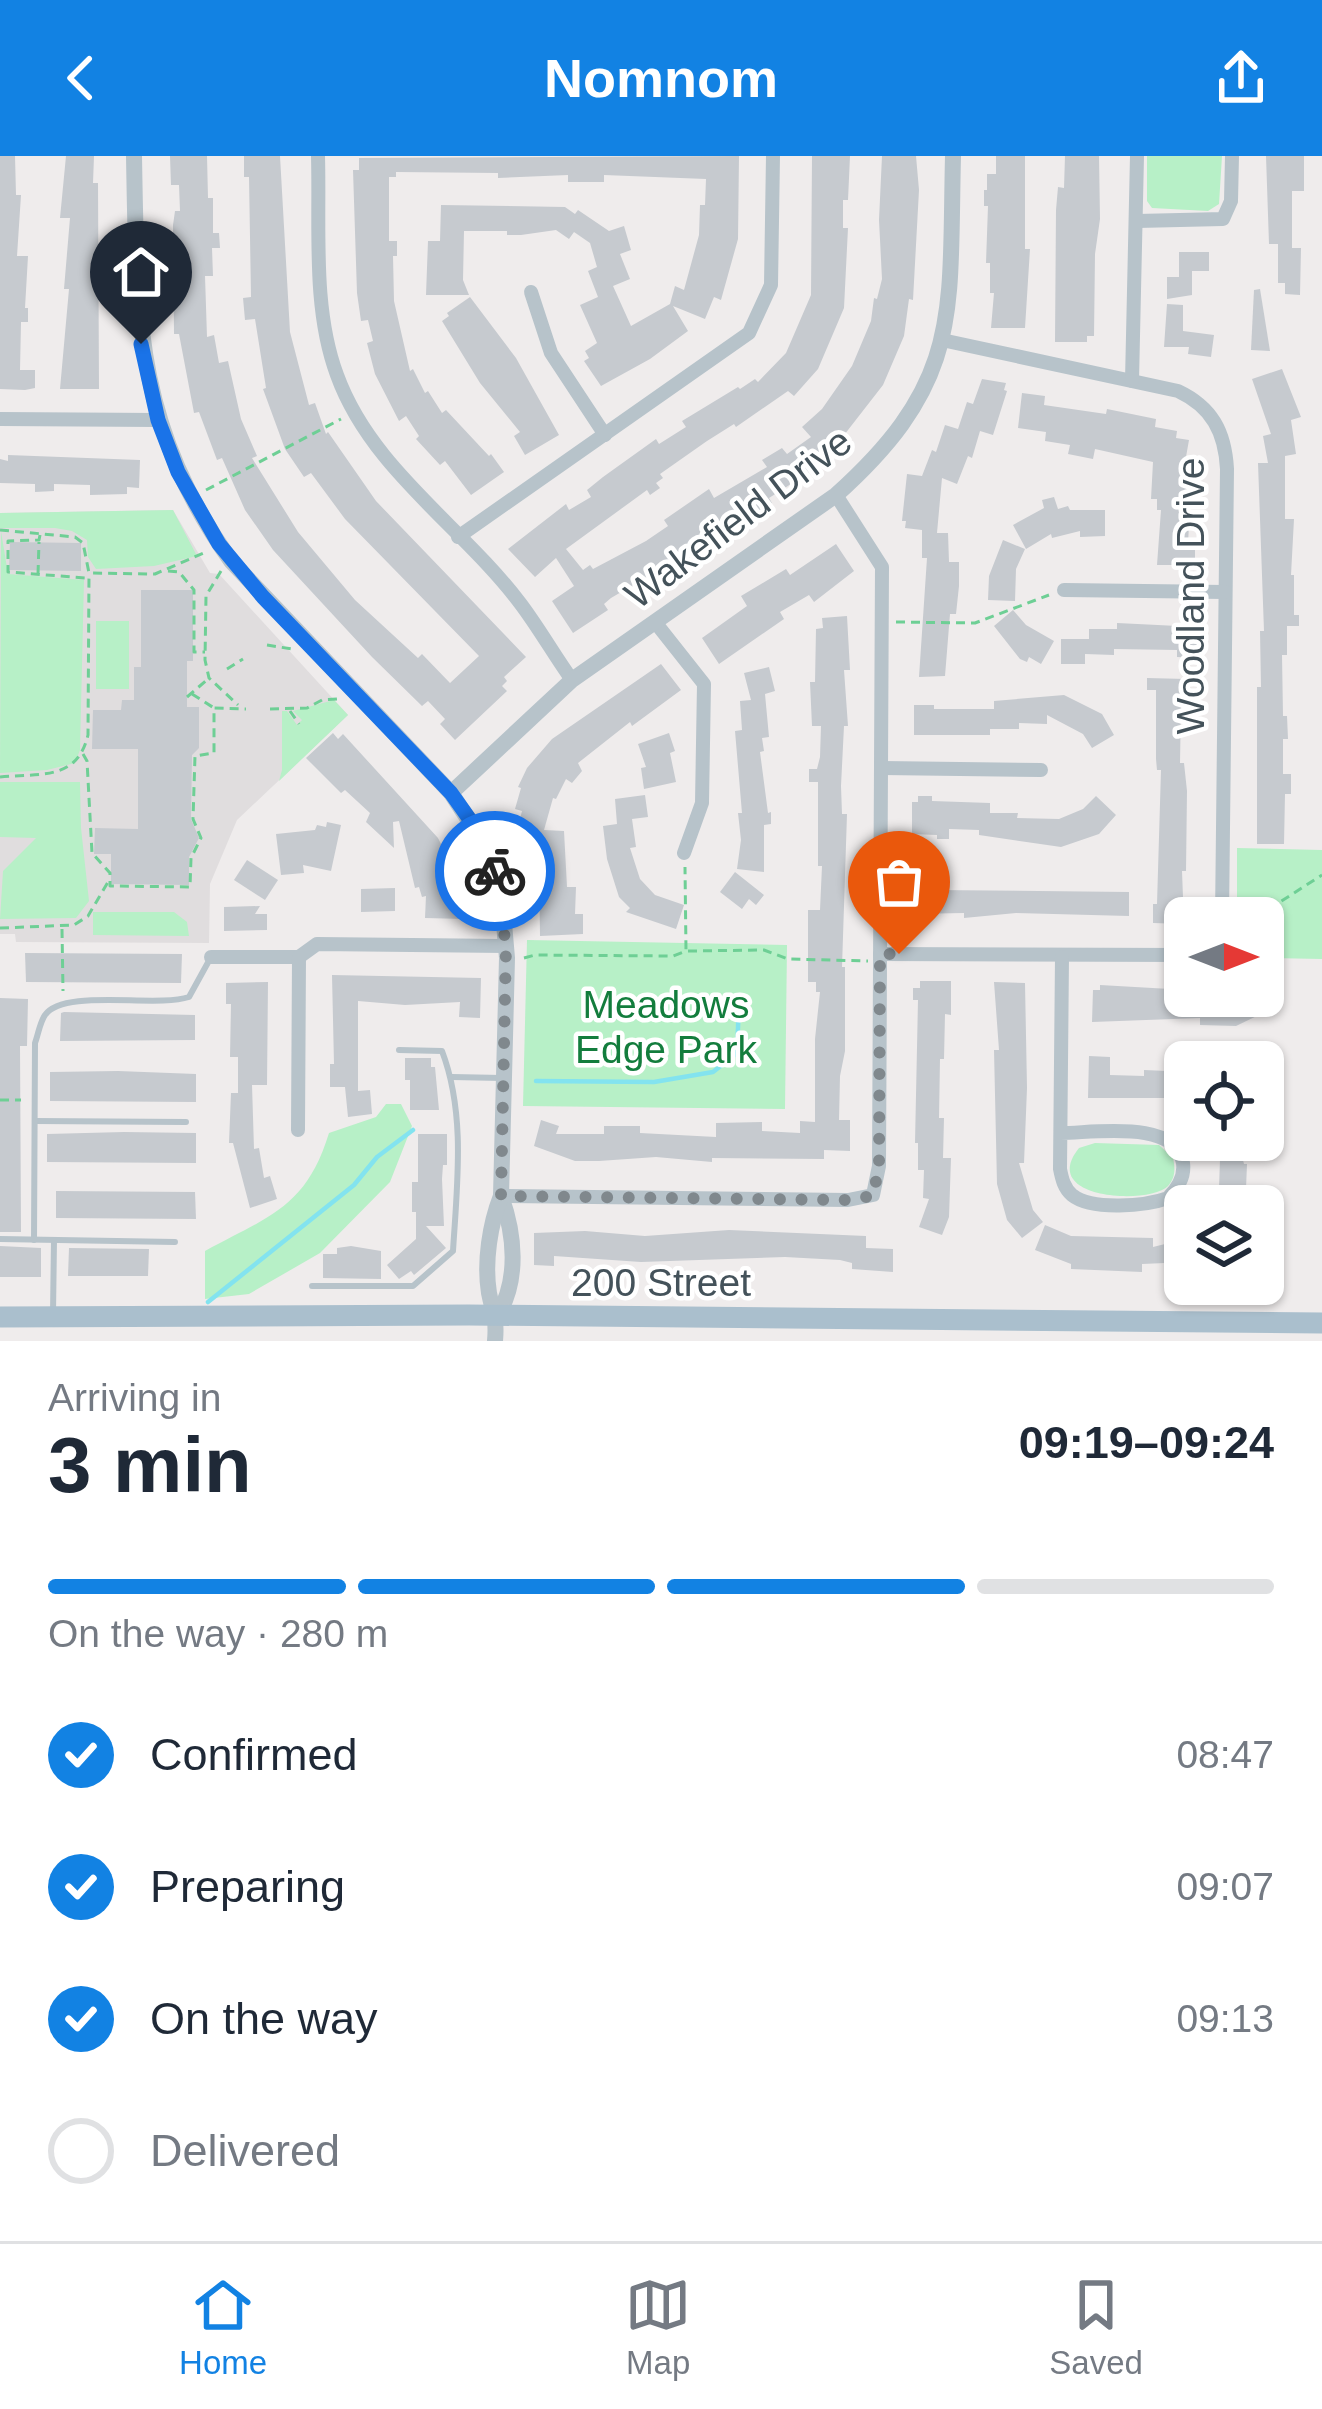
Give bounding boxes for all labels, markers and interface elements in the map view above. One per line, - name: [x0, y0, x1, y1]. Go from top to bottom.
- icon: back: [48, 45, 114, 111]
- icon: share: [1208, 45, 1274, 111]
- text: Nomnom: [544, 48, 778, 108]
- pin: [90, 221, 192, 344]
- icon: home: [108, 239, 174, 305]
- street label: Wakefield Drive: [617, 419, 859, 617]
- street label: Woodland Drive: [1169, 458, 1212, 734]
- courier: [435, 811, 555, 931]
- pin: [848, 831, 950, 954]
- icon: bike: [462, 838, 528, 904]
- icon: bag: [866, 849, 932, 915]
- north arrow: [1164, 897, 1284, 1017]
- map controls: [1164, 897, 1284, 1305]
- park label: Meadows Edge Park: [575, 983, 758, 1071]
- button: locate: [1164, 1041, 1284, 1161]
- button: layers: [1164, 1185, 1284, 1305]
- street label: 200 Street: [571, 1261, 751, 1304]
- text: Arriving in: [48, 1376, 221, 1419]
- text: 09:19–09:24: [1019, 1417, 1274, 1468]
- text: 3 min: [48, 1421, 252, 1509]
- text: On the way · 280 m: [48, 1612, 388, 1655]
- icon: check: [48, 1722, 114, 1788]
- text: Confirmed: [150, 1729, 358, 1780]
- text: 08:47: [1176, 1733, 1274, 1776]
- icon: check: [48, 1854, 114, 1920]
- text: Preparing: [150, 1861, 345, 1912]
- text: 09:07: [1176, 1865, 1274, 1908]
- icon: check: [48, 1986, 114, 2052]
- text: On the way: [150, 1993, 378, 2044]
- text: 09:13: [1176, 1997, 1274, 2040]
- text: Delivered: [150, 2125, 340, 2176]
- tab: Home: [179, 2272, 267, 2382]
- tab: Map: [625, 2272, 691, 2382]
- tab: Saved: [1049, 2272, 1143, 2382]

